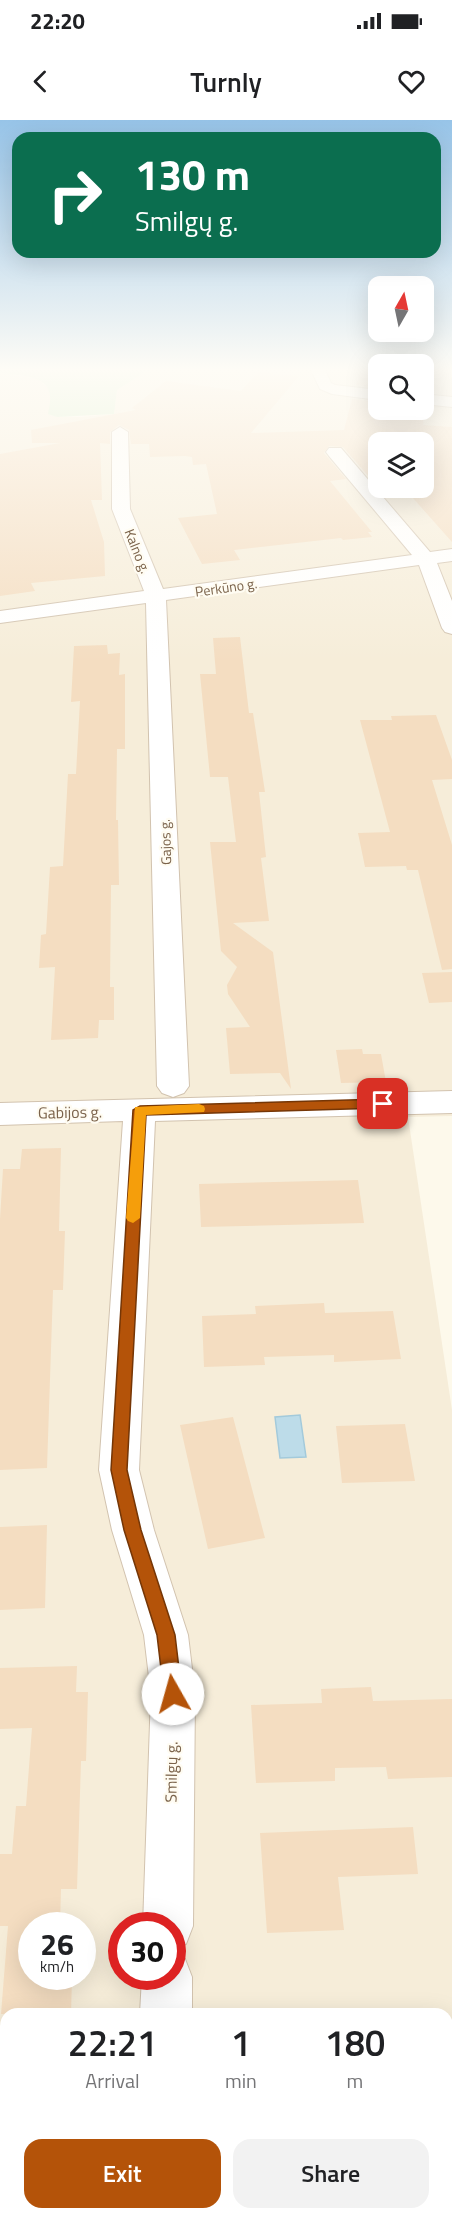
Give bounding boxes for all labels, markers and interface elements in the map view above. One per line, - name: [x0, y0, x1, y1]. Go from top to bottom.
- text: 22:20: [30, 4, 85, 38]
- text: Turnly: [190, 61, 262, 102]
- icon: back: [24, 65, 57, 98]
- icon: heart: [395, 65, 428, 98]
- text: 130 m: [135, 142, 250, 206]
- icon: right: [36, 156, 114, 234]
- text: Smilgų g.: [135, 200, 238, 241]
- north arrow: [368, 276, 434, 342]
- map controls: [368, 276, 434, 498]
- button: search: [368, 354, 434, 420]
- button: layers: [368, 432, 434, 498]
- street label: Kalno g.: [120, 526, 156, 576]
- street label: Perkūno g.: [194, 572, 258, 602]
- street label: Gajos g.: [154, 819, 176, 865]
- pin: [357, 1078, 408, 1129]
- icon: arrive: [366, 1087, 399, 1120]
- street label: Gabijos g.: [38, 1099, 102, 1125]
- position arrow: [141, 1662, 205, 1726]
- street label: Smilgų g.: [158, 1741, 184, 1803]
- speed limit sign: 30: [108, 1912, 186, 1990]
- text: 26: [40, 1921, 74, 1967]
- text: km/h: [40, 1955, 74, 1978]
- text: 22:21: [68, 2015, 157, 2070]
- text: 1: [231, 2015, 251, 2070]
- text: 180: [325, 2015, 385, 2070]
- text: Arrival: [85, 2065, 140, 2096]
- text: min: [225, 2065, 257, 2096]
- text: m: [347, 2065, 363, 2096]
- button: Exit: [24, 2139, 221, 2208]
- button: Share: [233, 2139, 429, 2208]

